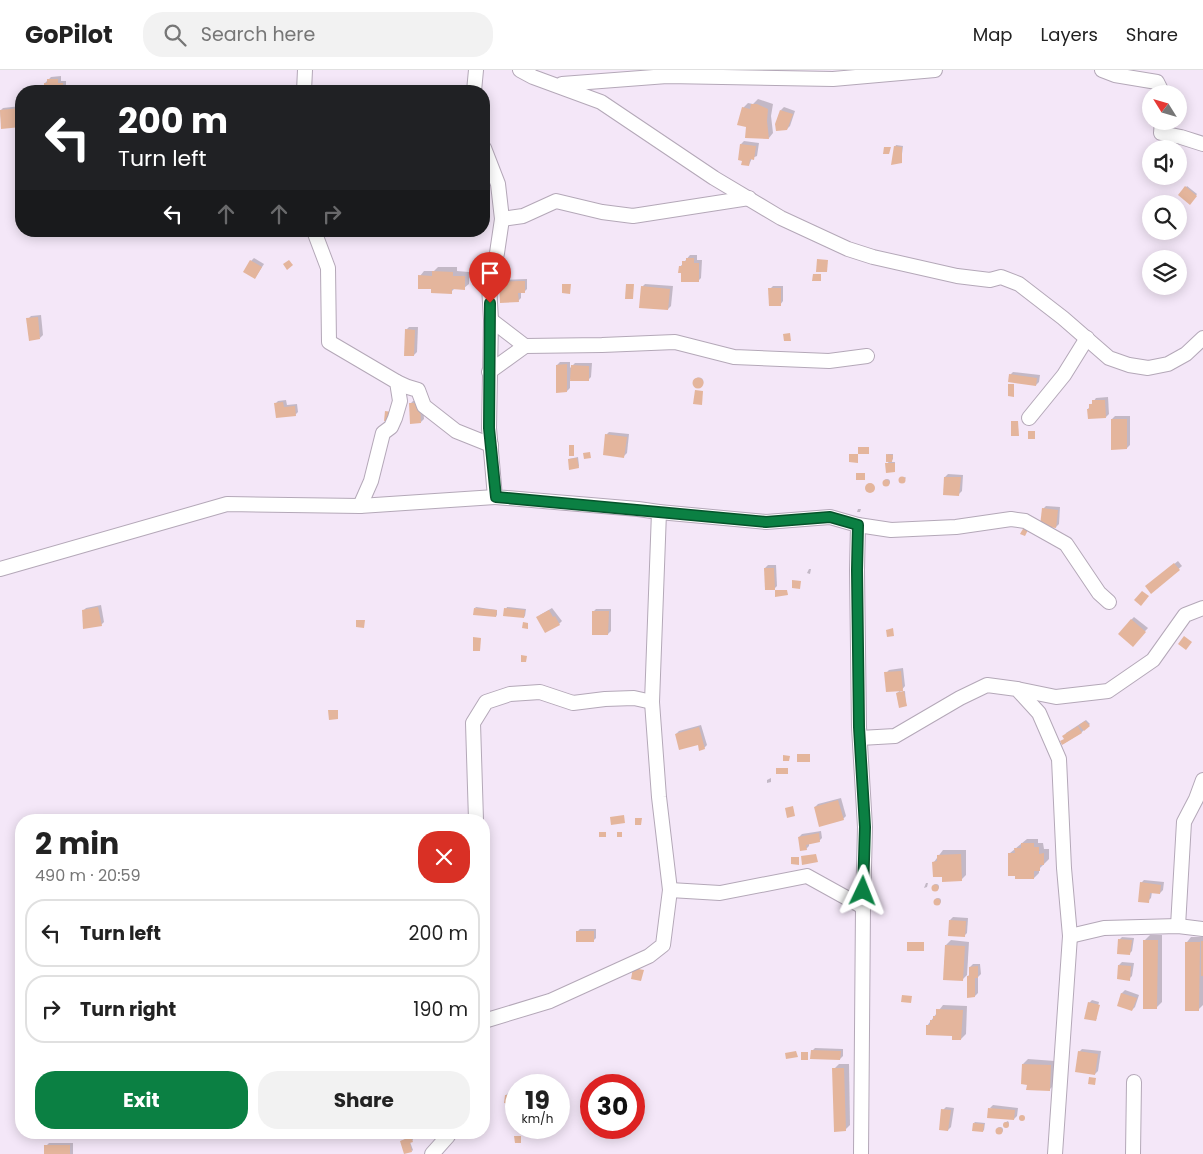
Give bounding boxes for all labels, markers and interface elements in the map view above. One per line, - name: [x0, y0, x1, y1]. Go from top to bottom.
- search box: [143, 12, 493, 57]
- text: GoPilot: [25, 18, 113, 51]
- icon: search: [161, 21, 189, 49]
- text: Search here: [201, 21, 315, 48]
- text: Map: [973, 22, 1013, 47]
- text: Layers: [1041, 22, 1098, 47]
- text: Share: [1126, 22, 1178, 47]
- north arrow: [1142, 85, 1188, 130]
- map controls: [1142, 85, 1187, 295]
- text: 200 m: [118, 96, 228, 145]
- icon: left: [35, 105, 100, 170]
- button: sound: [1142, 140, 1187, 185]
- text: Turn left: [118, 143, 206, 174]
- button: search: [1142, 195, 1187, 240]
- icon: left: [159, 200, 187, 228]
- icon: ahead: [212, 200, 240, 228]
- icon: ahead: [265, 200, 293, 228]
- icon: right: [318, 200, 346, 228]
- button: layers: [1142, 250, 1187, 295]
- pin: [469, 252, 511, 303]
- icon: arrive: [476, 259, 504, 287]
- text: 2 min: [35, 822, 119, 865]
- button: close: [418, 831, 470, 883]
- text: 490 m · 20:59: [35, 864, 141, 887]
- position arrow: [836, 864, 888, 916]
- icon: left: [37, 919, 65, 947]
- text: Turn left: [80, 920, 161, 947]
- text: 200 m: [409, 920, 468, 947]
- icon: right: [37, 995, 65, 1023]
- text: Turn right: [80, 996, 176, 1023]
- text: 190 m: [413, 996, 468, 1023]
- button: Exit: [35, 1071, 248, 1129]
- button: Share: [258, 1071, 470, 1129]
- speed limit sign: 30: [580, 1074, 645, 1139]
- text: 19: [525, 1083, 550, 1118]
- text: km/h: [522, 1110, 553, 1127]

